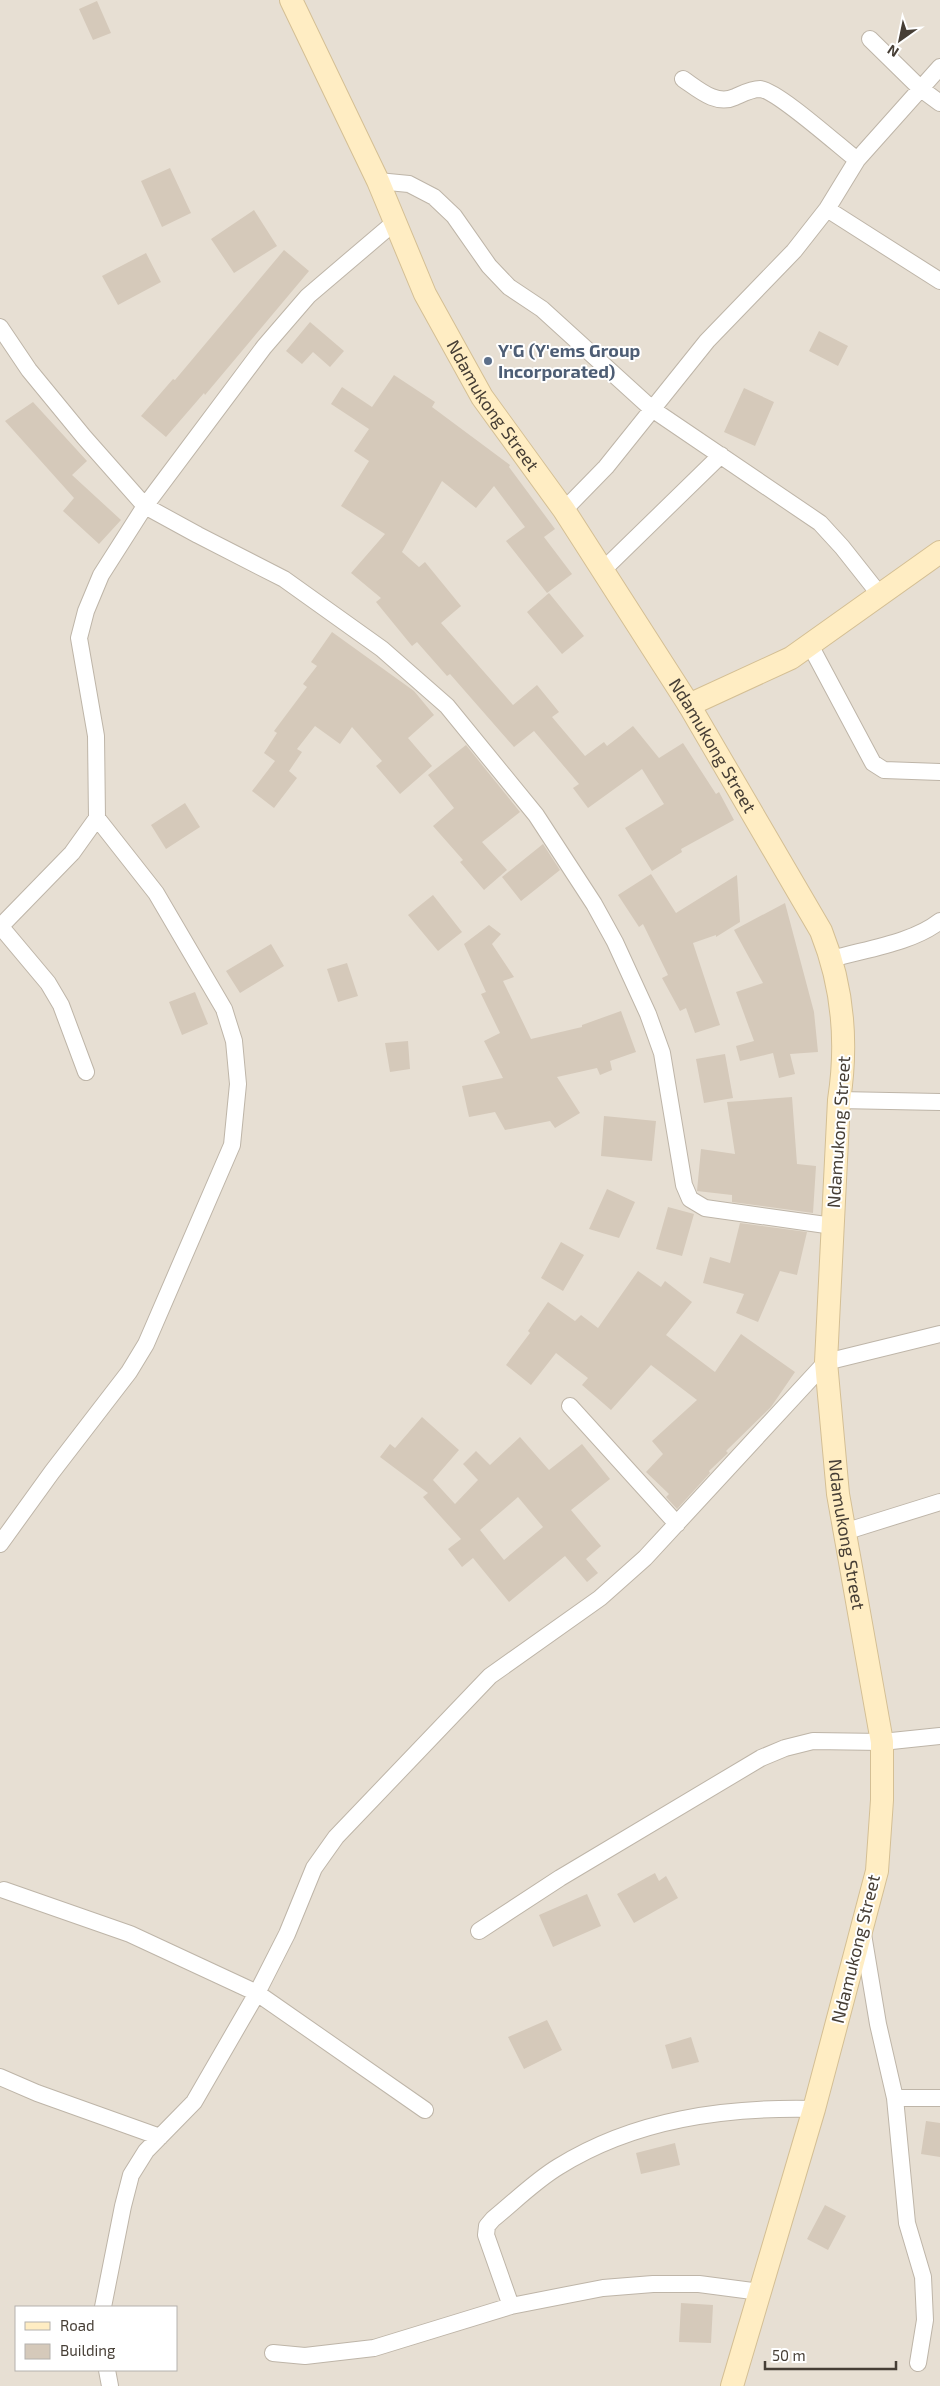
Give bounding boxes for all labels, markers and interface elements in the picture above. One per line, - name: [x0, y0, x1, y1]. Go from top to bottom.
- north arrow: [875, 15, 925, 65]
- text: N: [884, 41, 902, 61]
- street label: Ndamukong Street: [443, 336, 544, 475]
- place label: Y'G (Y'ems Group Incorporated): [498, 339, 641, 382]
- marker: Y'G (Y'ems Group Incorporated): [482, 355, 494, 367]
- street label: Ndamukong Street: [665, 674, 762, 817]
- street label: Ndamukong Street: [822, 1055, 854, 1209]
- street label: Ndamukong Street: [825, 1458, 870, 1612]
- street label: Ndamukong Street: [826, 1872, 884, 2025]
- legend: [15, 2306, 178, 2371]
- text: Road: [60, 2316, 95, 2334]
- scale bar: [765, 2338, 896, 2370]
- text: Building: [60, 2341, 116, 2359]
- text: 50 m: [772, 2346, 806, 2364]

